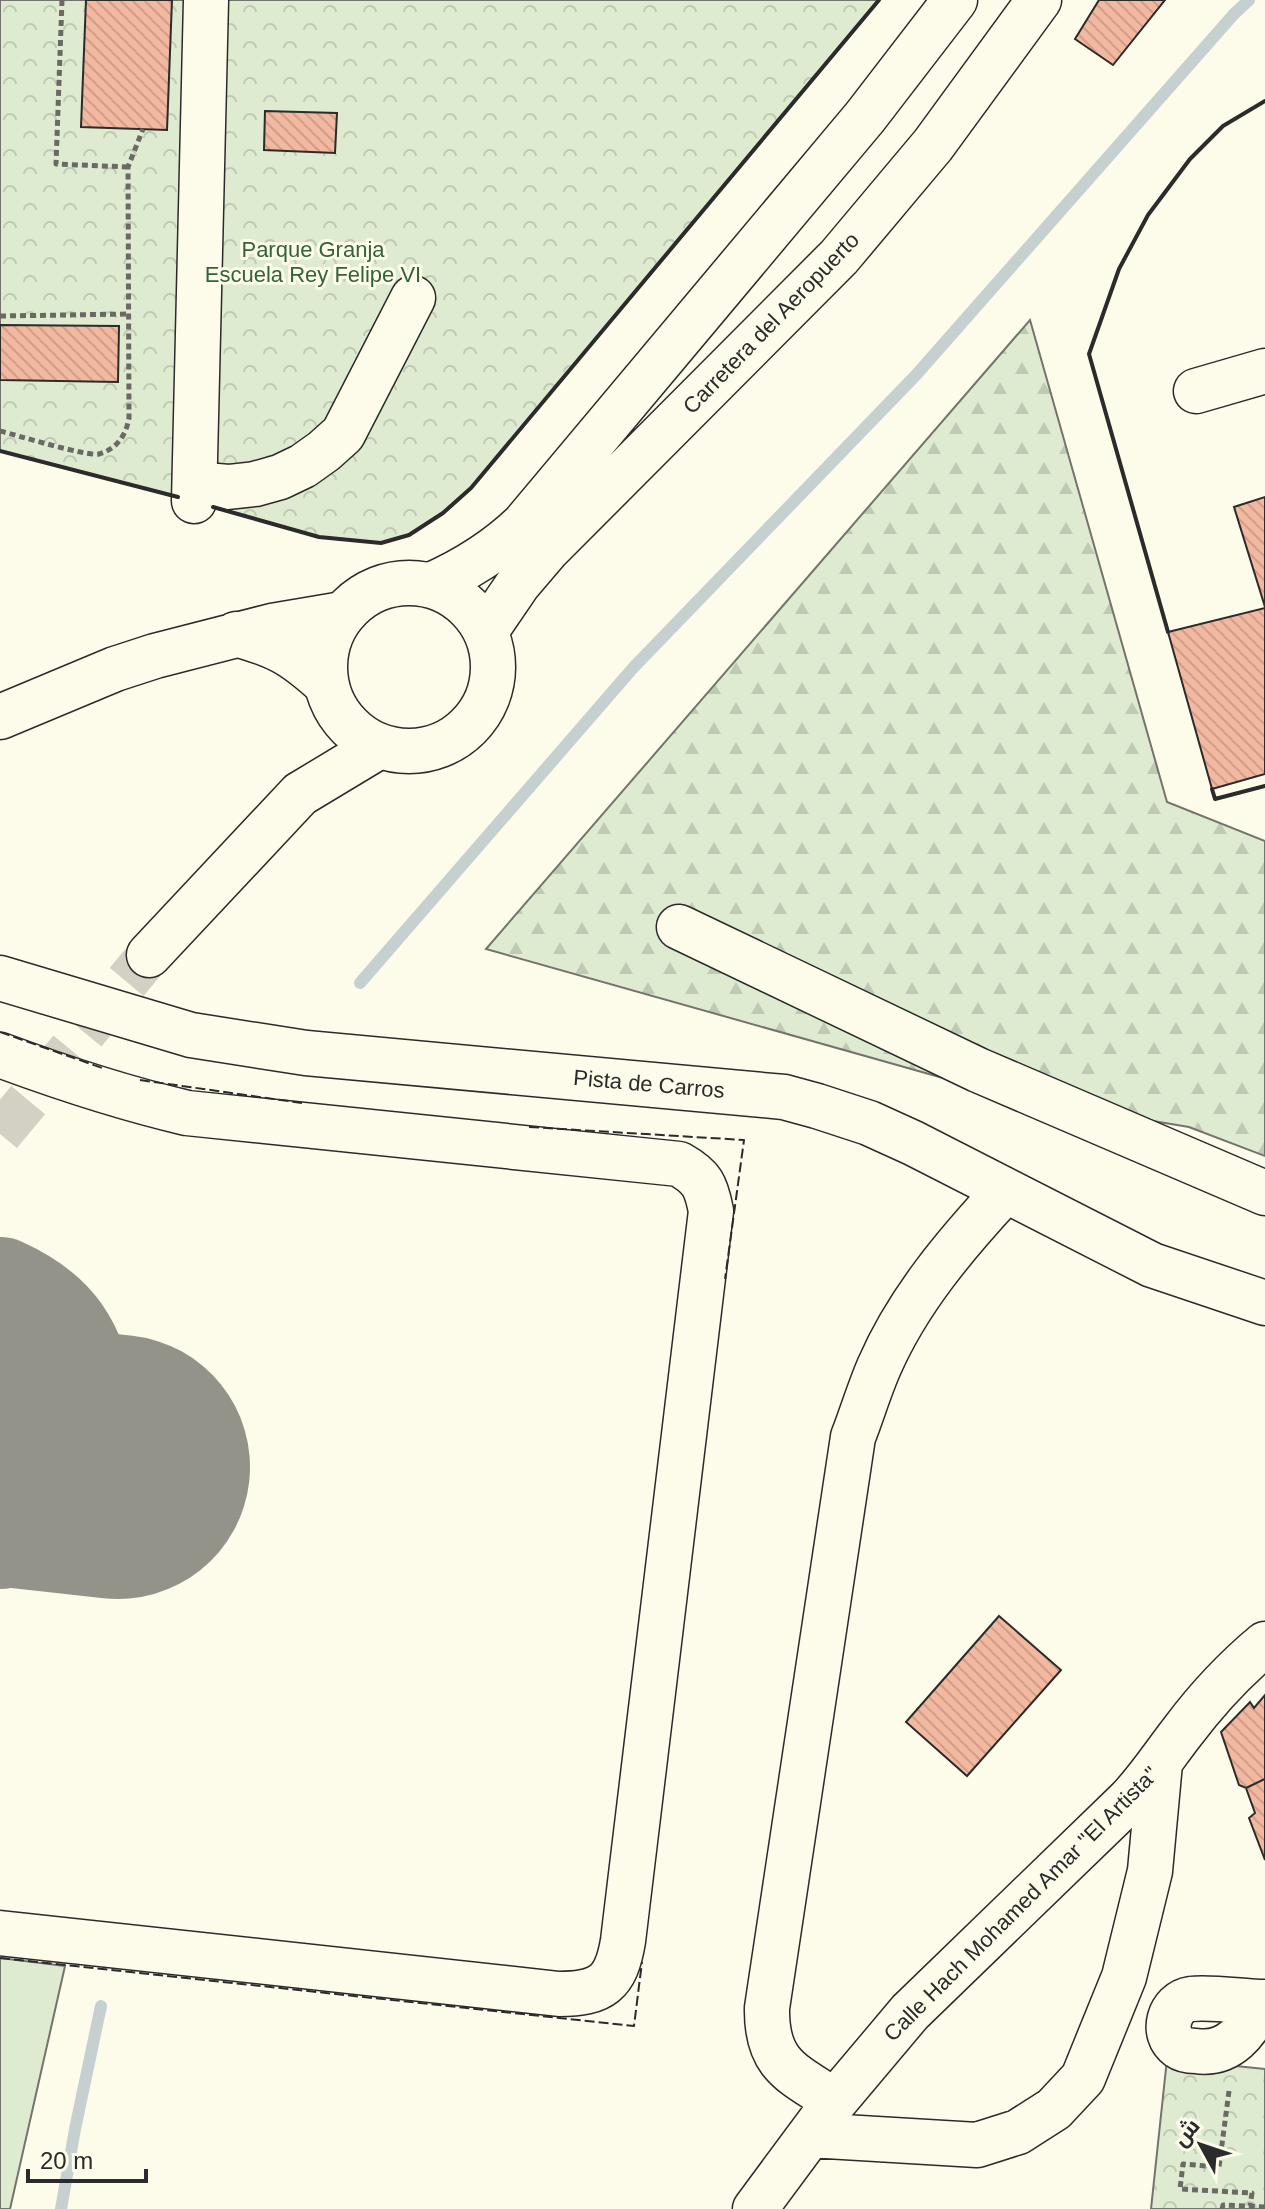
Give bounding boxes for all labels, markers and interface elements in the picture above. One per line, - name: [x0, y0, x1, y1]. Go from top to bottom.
- street label: Carretera del Aeropuerto: [678, 227, 864, 419]
- park label: Parque Granja Escuela Rey Felipe VI: [205, 237, 421, 287]
- street label: Pista de Carros: [572, 1065, 726, 1103]
- street label: Calle Hach Mohamed Amar "El Artista": [879, 1762, 1163, 2046]
- north arrow: [1161, 2105, 1241, 2185]
- text: ش: [1167, 2114, 1205, 2152]
- scale bar: [28, 2133, 146, 2183]
- text: 20 m: [40, 2147, 93, 2174]

